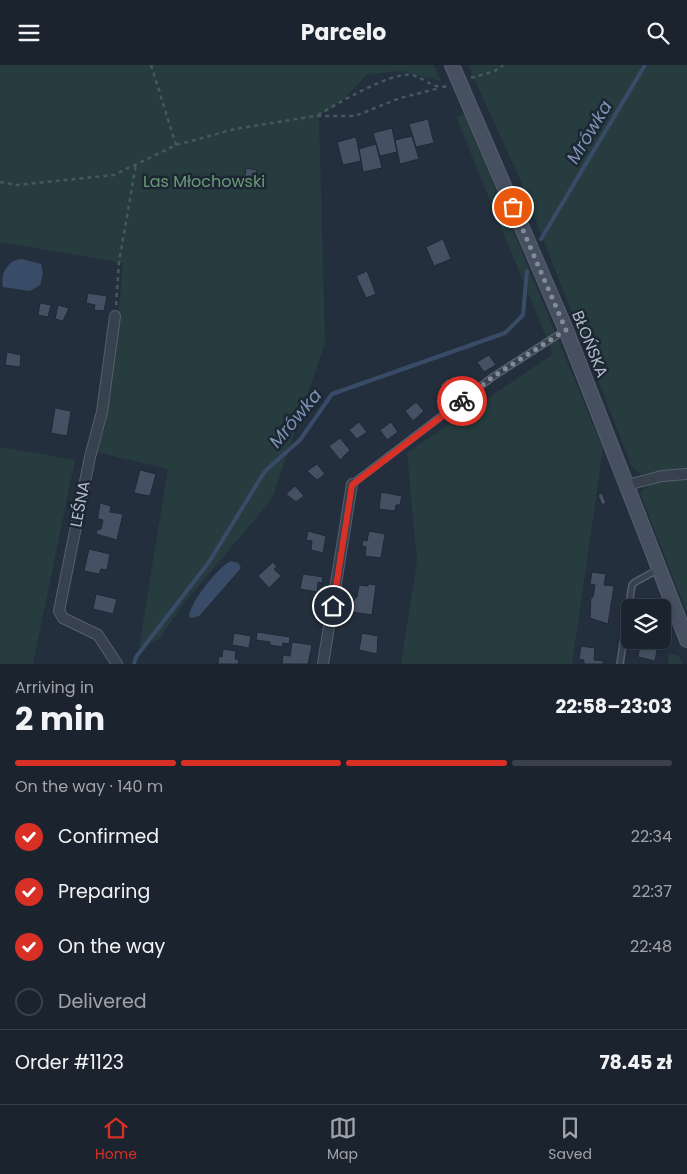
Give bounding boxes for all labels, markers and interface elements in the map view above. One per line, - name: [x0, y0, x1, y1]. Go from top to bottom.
- text: Parcelo: [301, 17, 386, 48]
- icon: menu: [15, 19, 43, 47]
- icon: search: [644, 19, 672, 47]
- water label: Mrówka: [560, 96, 618, 168]
- park label: Las Młochowski: [143, 170, 265, 193]
- pin: [492, 186, 534, 228]
- icon: bag: [499, 193, 527, 221]
- street label: BŁOŃSKA: [566, 307, 614, 381]
- courier: [437, 376, 487, 426]
- water label: Mrówka: [263, 383, 327, 453]
- icon: bike: [448, 387, 476, 415]
- street label: LEŚNA: [64, 479, 96, 529]
- pin: [312, 585, 354, 627]
- icon: home: [319, 592, 347, 620]
- map controls: [621, 599, 671, 649]
- button: layers: [621, 599, 671, 649]
- text: Arriving in: [15, 676, 94, 699]
- text: 22:58–23:03: [555, 693, 672, 720]
- text: 2 min: [15, 696, 105, 741]
- text: On the way · 140 m: [15, 775, 163, 798]
- icon: check: [15, 823, 43, 851]
- text: Confirmed: [58, 823, 159, 850]
- text: 22:34: [631, 825, 672, 848]
- icon: check: [15, 878, 43, 906]
- text: Preparing: [58, 878, 150, 905]
- text: 22:37: [632, 880, 672, 903]
- icon: check: [15, 933, 43, 961]
- text: On the way: [58, 933, 165, 960]
- text: 22:48: [630, 935, 672, 958]
- text: Delivered: [58, 988, 147, 1015]
- text: Order #1123: [15, 1049, 124, 1076]
- text: 78.45 zł: [599, 1049, 672, 1076]
- tab: Home: [95, 1114, 137, 1165]
- tab: Map: [327, 1114, 358, 1165]
- tab: Saved: [548, 1114, 592, 1165]

